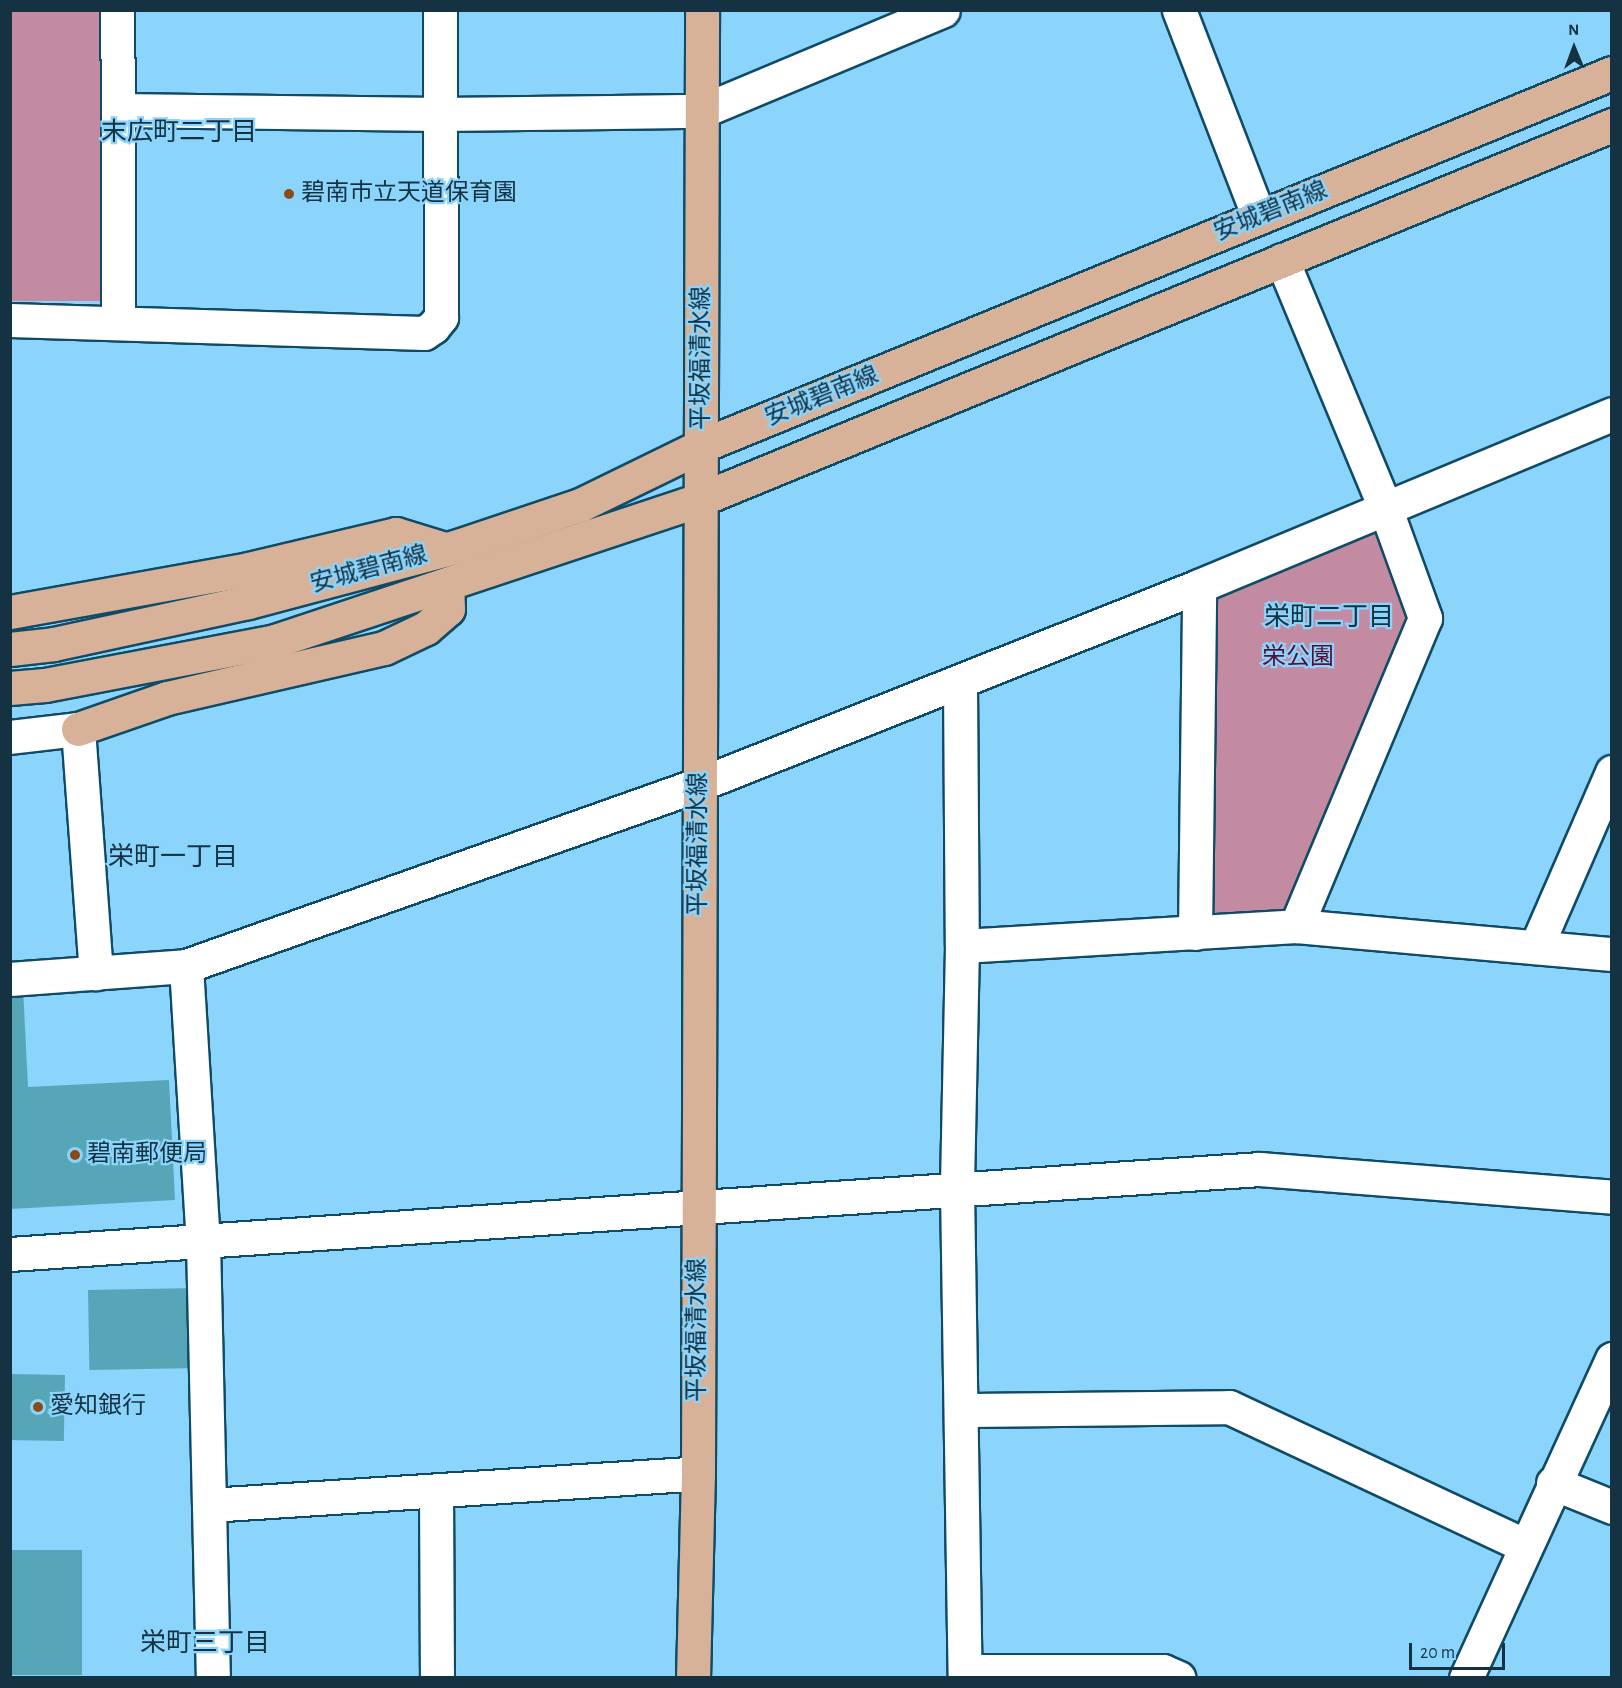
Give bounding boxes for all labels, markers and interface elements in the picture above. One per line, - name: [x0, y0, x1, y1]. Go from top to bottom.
- north arrow: [1544, 18, 1604, 78]
- text: N: [1568, 22, 1579, 38]
- district label: 末広町二丁目: [101, 117, 257, 149]
- street label: 安城碧南線: [1210, 176, 1332, 248]
- place label: 碧南市立天道保育園: [301, 180, 517, 208]
- marker: 碧南市立天道保育園: [282, 187, 296, 201]
- street label: 平坂福清水線: [688, 286, 716, 430]
- street label: 安城碧南線: [761, 361, 883, 433]
- street label: 安城碧南線: [307, 541, 431, 599]
- district label: 栄町二丁目: [1264, 602, 1394, 634]
- park label: 栄公園: [1262, 644, 1334, 672]
- street label: 平坂福清水線: [685, 772, 713, 916]
- district label: 栄町一丁目: [108, 842, 238, 874]
- place label: 碧南郵便局: [87, 1141, 207, 1169]
- marker: 碧南郵便局: [68, 1148, 82, 1162]
- street label: 平坂福清水線: [684, 1258, 712, 1402]
- place label: 愛知銀行: [50, 1393, 146, 1421]
- marker: 愛知銀行: [31, 1400, 45, 1414]
- district label: 栄町三丁目: [140, 1628, 270, 1660]
- scale bar: [1412, 1631, 1508, 1669]
- text: 20 m: [1420, 1644, 1455, 1662]

